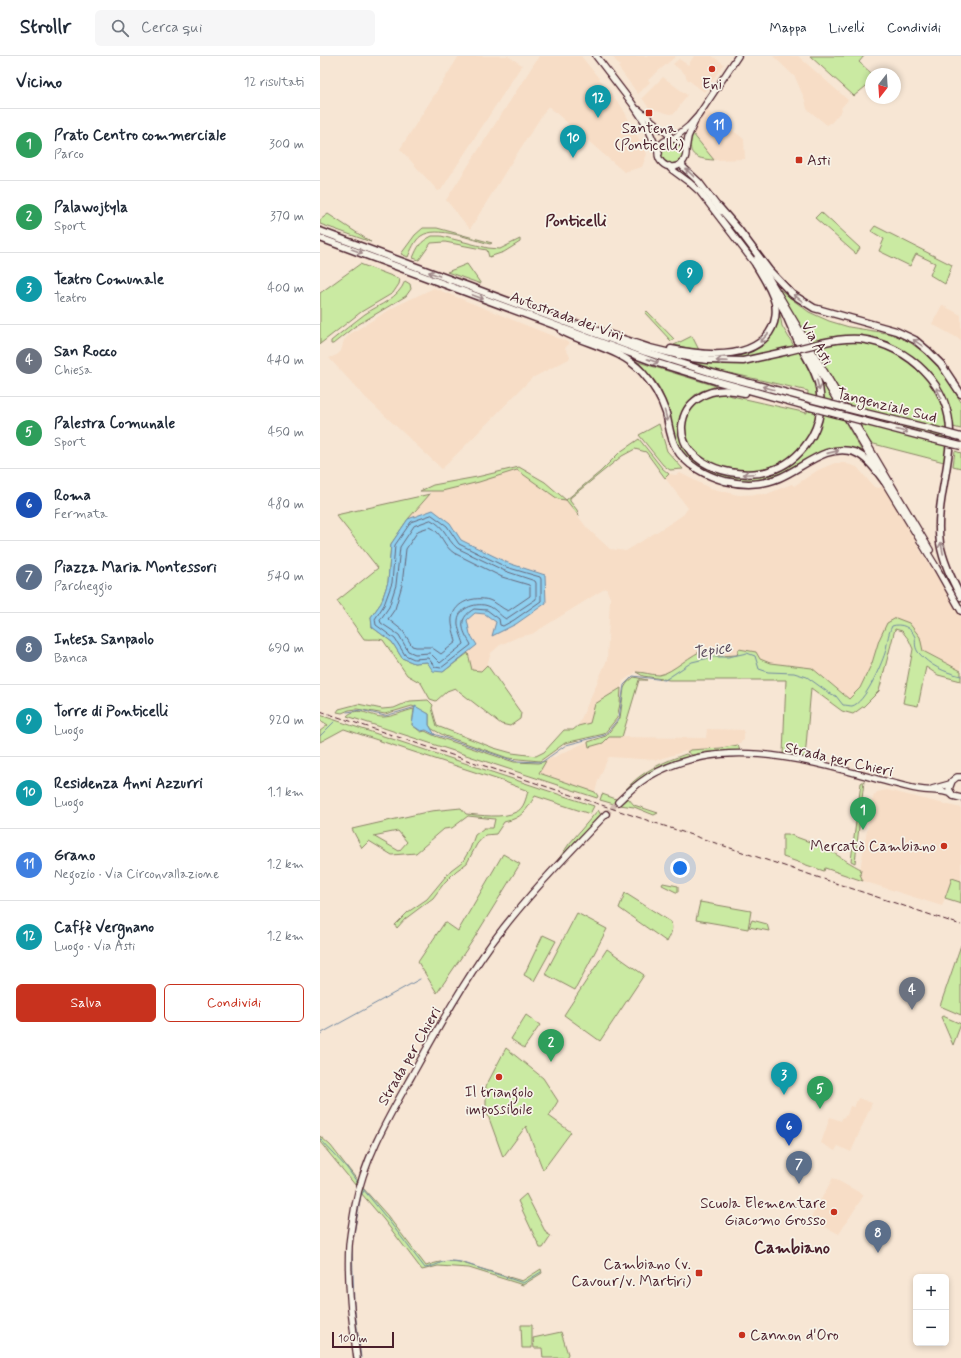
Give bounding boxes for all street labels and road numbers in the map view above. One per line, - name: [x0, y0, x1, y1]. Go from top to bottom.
- street label: Autostrada dei Vini: [507, 287, 626, 347]
- street label: Via Asti: [795, 318, 837, 369]
- street label: Tangenziale Sud: [834, 384, 939, 429]
- street label: Strada per Chieri: [783, 738, 895, 782]
- street label: Strada per Chieri: [374, 1004, 446, 1109]

